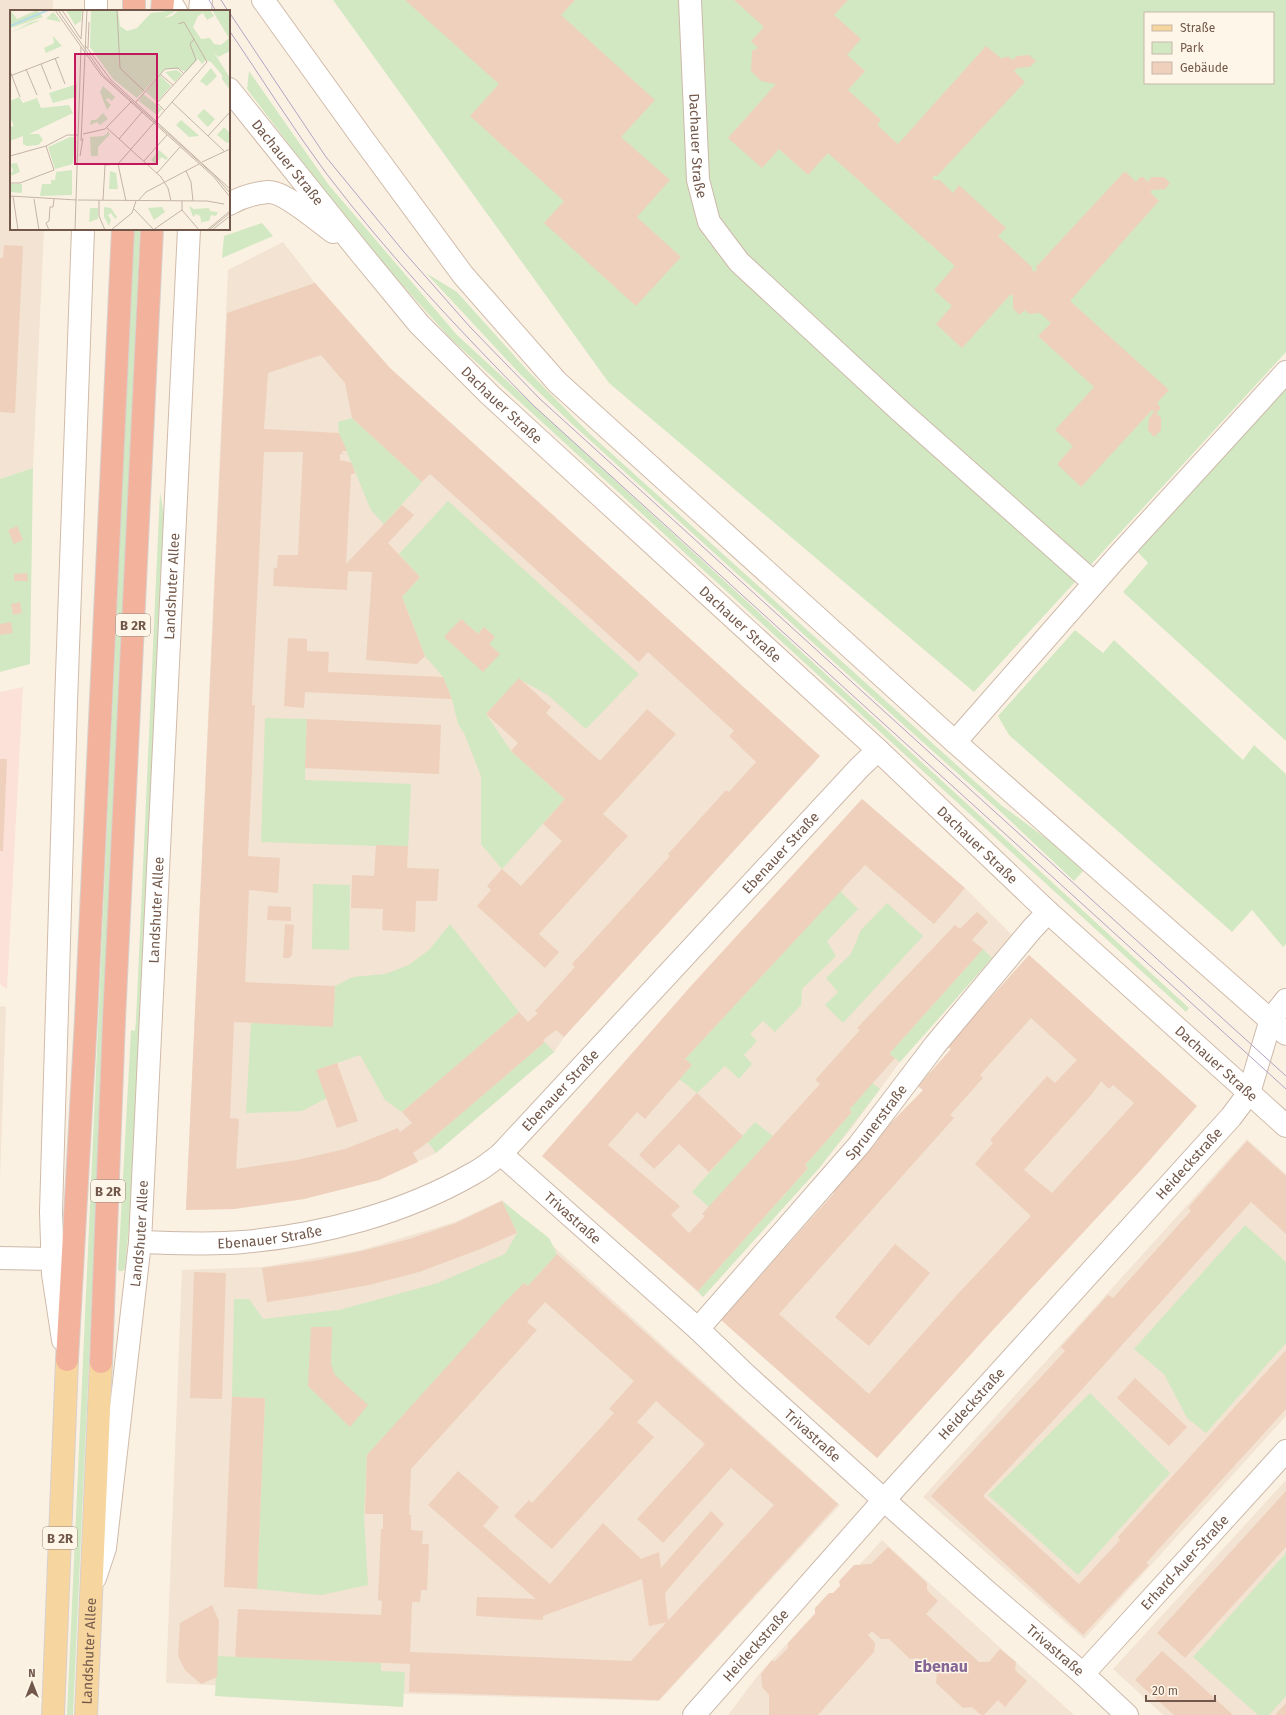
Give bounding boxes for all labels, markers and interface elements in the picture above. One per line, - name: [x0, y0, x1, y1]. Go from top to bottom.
- inset map: [10, 10, 230, 230]
- legend: [1144, 12, 1274, 84]
- text: Straße: [1180, 21, 1215, 35]
- text: Park: [1180, 41, 1204, 55]
- text: Gebäude: [1180, 61, 1228, 75]
- street label: Dachauer Straße: [686, 93, 711, 200]
- street label: Dachauer Straße: [248, 116, 327, 209]
- street label: Dachauer Straße: [458, 363, 546, 447]
- street label: Landshuter Allee: [161, 532, 183, 640]
- street label: Dachauer Straße: [696, 582, 785, 666]
- road number: B 2R: [116, 614, 150, 636]
- street label: Dachauer Straße: [934, 802, 1021, 887]
- street label: Ebenauer Straße: [738, 808, 823, 897]
- street label: Landshuter Allee: [145, 856, 167, 964]
- street label: Dachauer Straße: [1172, 1022, 1261, 1105]
- street label: Ebenauer Straße: [518, 1046, 602, 1135]
- street label: Sprunerstraße: [842, 1081, 910, 1163]
- street label: Heideckstraße: [1152, 1124, 1226, 1203]
- road number: B 2R: [91, 1180, 125, 1202]
- street label: Landshuter Allee: [126, 1180, 151, 1288]
- street label: Trivastraße: [541, 1188, 605, 1248]
- street label: Ebenauer Straße: [217, 1222, 323, 1252]
- street label: Heideckstraße: [934, 1364, 1008, 1443]
- street label: Trivastraße: [781, 1405, 845, 1465]
- street label: Erhard-Auer-Straße: [1137, 1511, 1232, 1613]
- road number: B 2R: [43, 1527, 77, 1549]
- street label: Landshuter Allee: [78, 1597, 99, 1705]
- street label: Heideckstraße: [719, 1606, 792, 1685]
- street label: Trivastraße: [1023, 1621, 1088, 1680]
- district label: Ebenau: [914, 1657, 968, 1676]
- north arrow: [12, 1663, 52, 1703]
- text: N: [28, 1667, 36, 1680]
- scale bar: [1146, 1677, 1215, 1703]
- text: 20 m: [1152, 1684, 1178, 1698]

